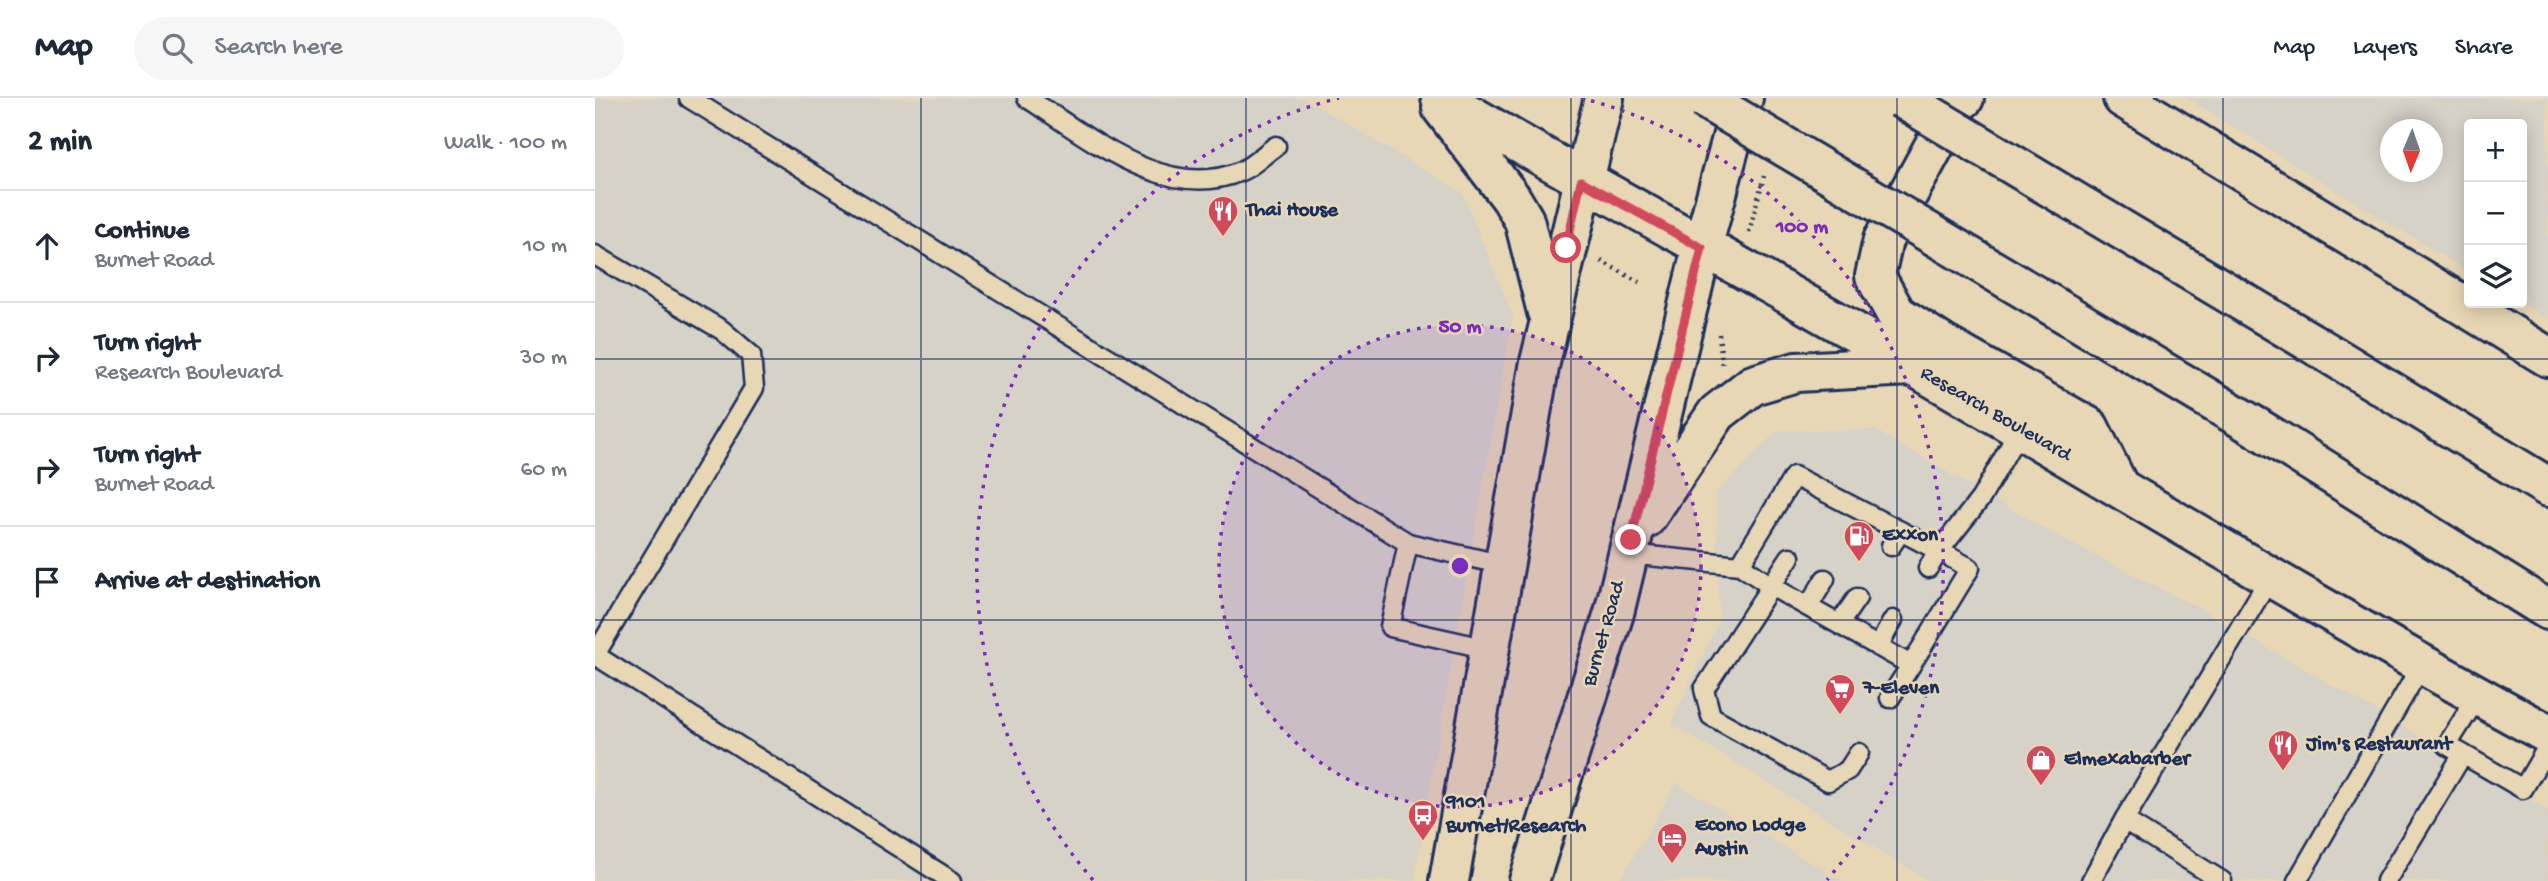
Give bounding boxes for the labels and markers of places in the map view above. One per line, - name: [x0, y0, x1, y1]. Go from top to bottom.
- restaurant icon: Thai House: [1206, 194, 1240, 238]
- place label: Thai House: [1244, 199, 1339, 224]
- fuel station icon: Exxon: [1842, 519, 1876, 563]
- place label: Exxon: [1882, 524, 1939, 549]
- centre of rings: [1448, 554, 1472, 578]
- supermarket icon: 7-Eleven: [1823, 672, 1857, 716]
- place label: 7-Eleven: [1862, 677, 1940, 702]
- restaurant icon: Jim's Restaurant: [2266, 728, 2300, 772]
- place label: Jim's Restaurant: [2305, 733, 2454, 758]
- shop icon: Elmexabarber: [2024, 743, 2058, 787]
- place label: Elmexabarber: [2064, 748, 2192, 773]
- place label: 9101 Burnet/Research: [1445, 791, 1587, 840]
- bus stop icon: 9101 Burnet/Research: [1406, 798, 1440, 842]
- place label: Econo Lodge Austin: [1694, 814, 1807, 863]
- hotel icon: Econo Lodge Austin: [1655, 821, 1689, 865]

